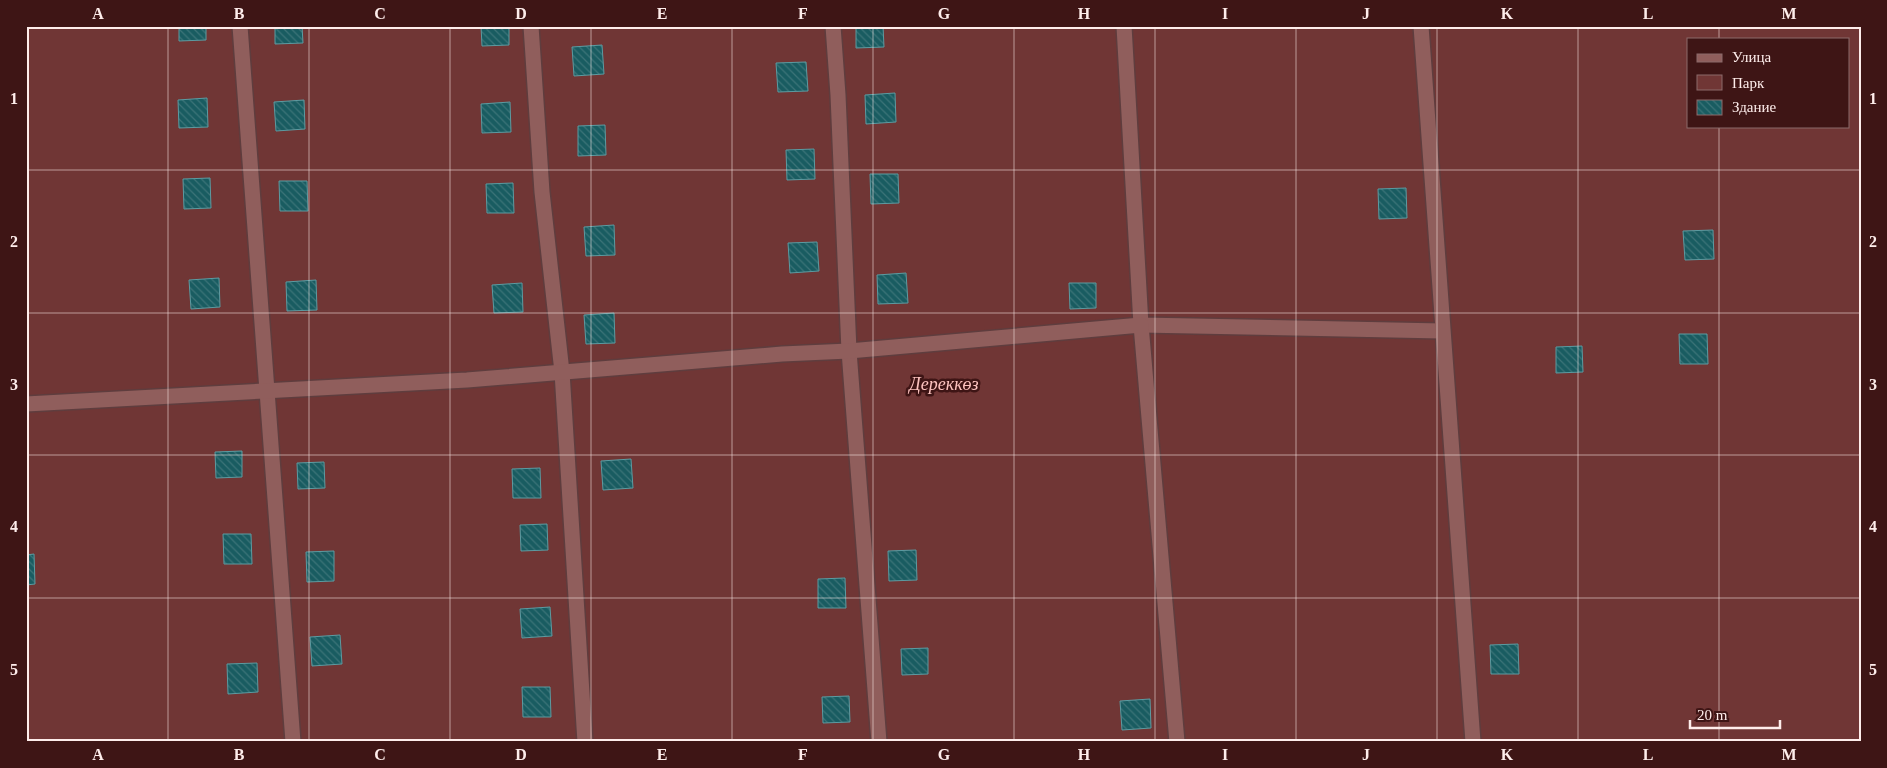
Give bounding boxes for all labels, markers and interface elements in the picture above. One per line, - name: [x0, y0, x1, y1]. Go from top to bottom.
- text: A: [92, 5, 104, 22]
- text: B: [234, 5, 245, 22]
- text: C: [374, 5, 386, 22]
- text: D: [515, 5, 527, 22]
- text: E: [657, 5, 667, 22]
- text: F: [798, 5, 808, 22]
- text: G: [938, 5, 951, 22]
- text: H: [1078, 5, 1091, 22]
- text: I: [1222, 5, 1228, 22]
- text: J: [1362, 5, 1370, 22]
- text: K: [1501, 5, 1514, 22]
- text: L: [1643, 5, 1653, 22]
- text: M: [1781, 5, 1797, 22]
- legend: [1687, 38, 1850, 128]
- text: Улица: [1732, 49, 1771, 65]
- text: Парк: [1732, 75, 1765, 91]
- text: 1: [10, 90, 18, 107]
- text: 1: [1869, 90, 1877, 107]
- text: Здание: [1732, 99, 1776, 115]
- text: 2: [10, 233, 18, 250]
- text: 2: [1869, 233, 1877, 250]
- park label: Дереккөз: [907, 374, 979, 394]
- text: 3: [10, 376, 18, 393]
- text: 3: [1869, 376, 1877, 393]
- text: 4: [10, 518, 18, 535]
- text: 4: [1869, 518, 1877, 535]
- text: 5: [10, 661, 18, 678]
- text: 5: [1869, 661, 1877, 678]
- scale bar: [1690, 698, 1780, 730]
- text: 20 m: [1697, 707, 1728, 723]
- text: A: [92, 746, 104, 763]
- text: B: [234, 746, 245, 763]
- text: C: [374, 746, 386, 763]
- text: D: [515, 746, 527, 763]
- text: E: [657, 746, 667, 763]
- text: F: [798, 746, 808, 763]
- text: G: [938, 746, 951, 763]
- text: H: [1078, 746, 1091, 763]
- text: I: [1222, 746, 1228, 763]
- text: J: [1362, 746, 1370, 763]
- text: K: [1501, 746, 1514, 763]
- text: L: [1643, 746, 1653, 763]
- text: M: [1781, 746, 1797, 763]

